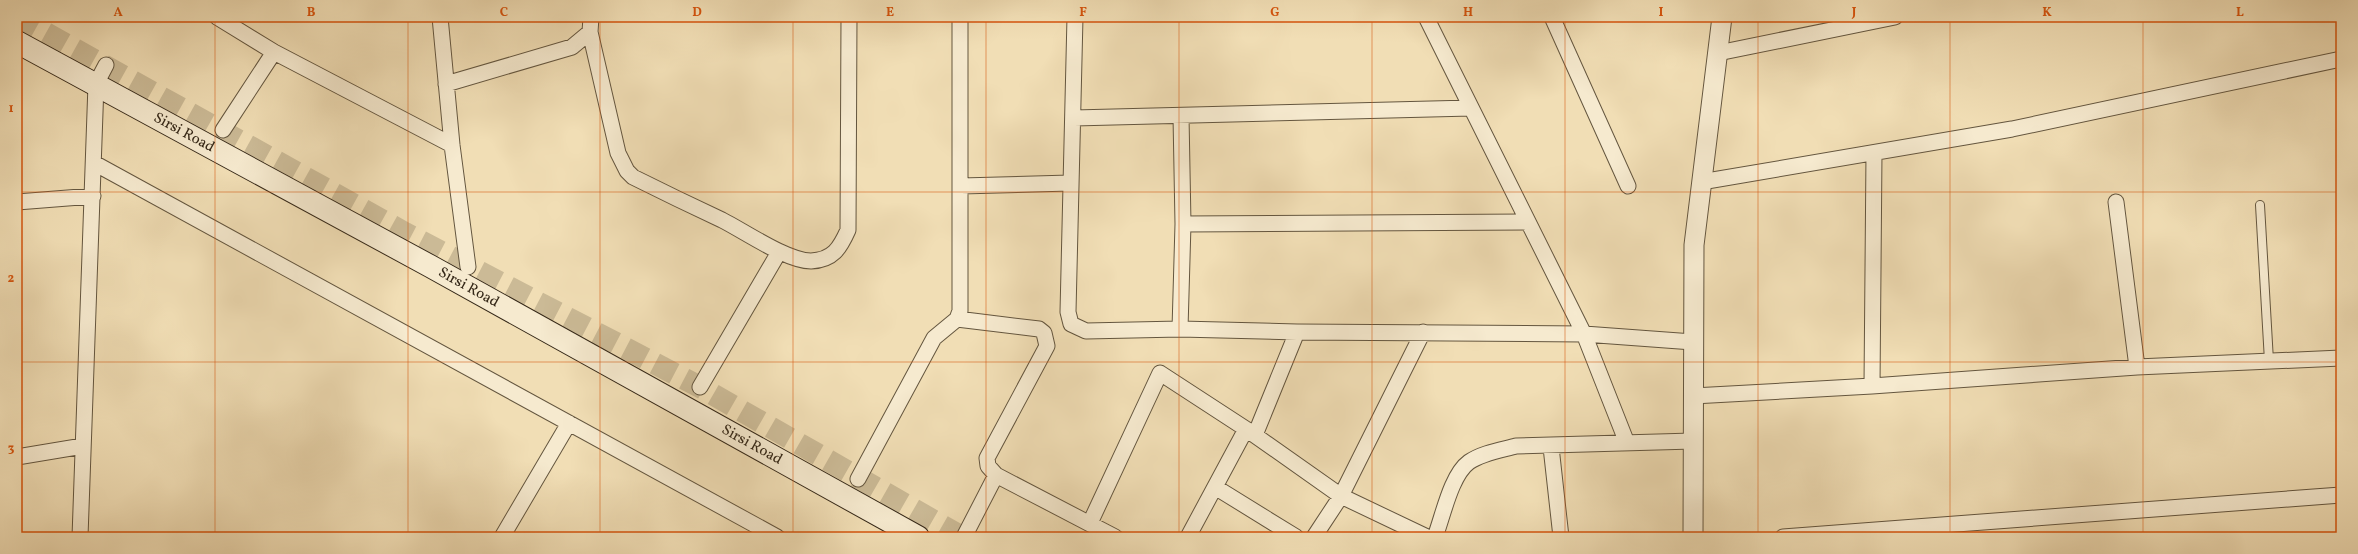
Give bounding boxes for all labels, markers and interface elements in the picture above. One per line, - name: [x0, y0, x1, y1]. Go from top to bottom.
- text: A: [113, 4, 123, 22]
- text: B: [307, 4, 316, 22]
- text: C: [500, 4, 508, 22]
- text: D: [692, 4, 702, 22]
- text: E: [886, 4, 894, 22]
- text: F: [1079, 4, 1087, 22]
- text: G: [1270, 4, 1280, 22]
- text: H: [1463, 4, 1473, 22]
- text: I: [1659, 4, 1664, 22]
- text: J: [1851, 4, 1857, 22]
- text: K: [2042, 4, 2052, 22]
- text: L: [2236, 4, 2244, 22]
- text: 1: [8, 100, 14, 118]
- street label: Sirsi Road: [150, 107, 218, 158]
- street label: Sirsi Road: [434, 262, 503, 313]
- text: 2: [8, 270, 15, 288]
- street label: Sirsi Road: [718, 419, 786, 470]
- text: 3: [8, 440, 15, 458]

